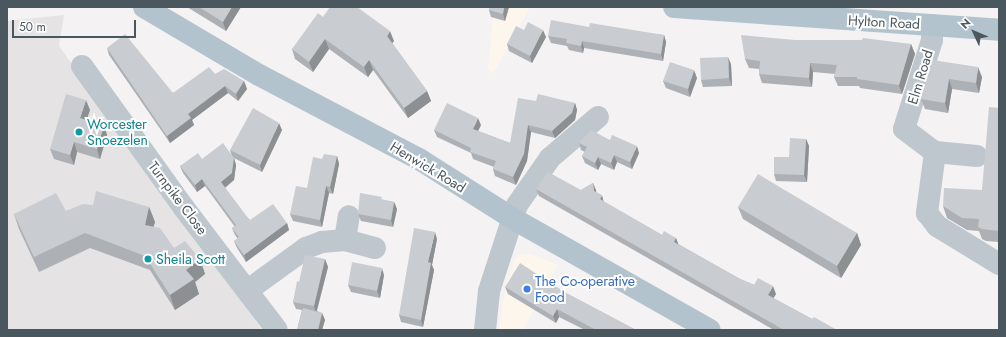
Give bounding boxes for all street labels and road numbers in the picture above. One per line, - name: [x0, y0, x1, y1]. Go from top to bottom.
- street label: Hylton Road: [848, 12, 920, 32]
- street label: Elm Road: [904, 48, 936, 106]
- street label: Henwick Road: [387, 138, 469, 196]
- street label: Turnpike Close: [145, 158, 211, 238]

